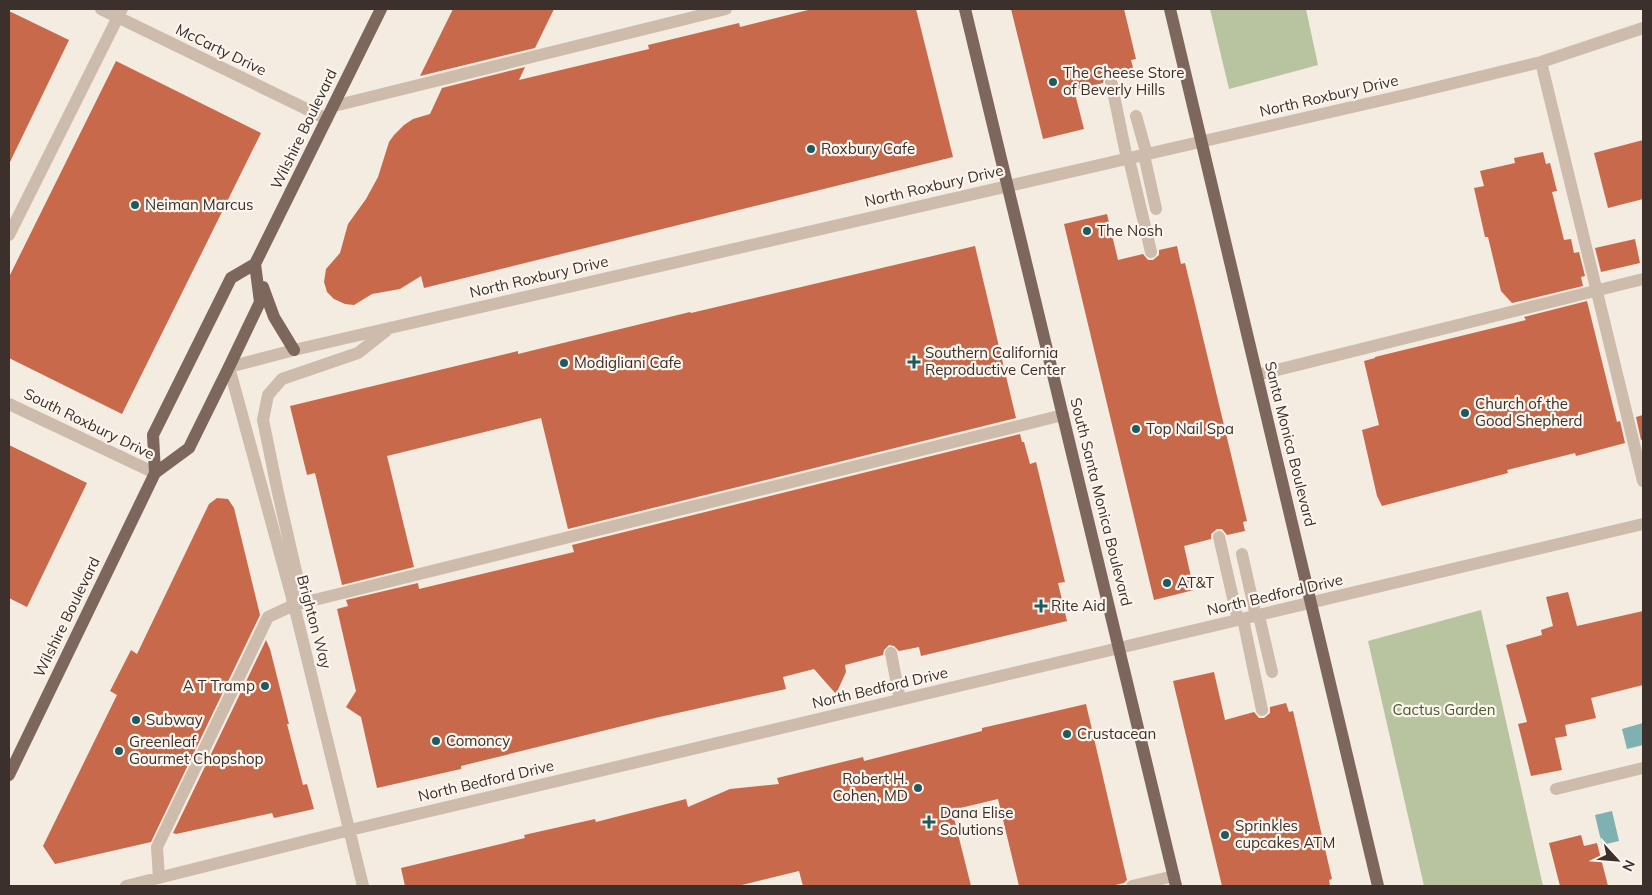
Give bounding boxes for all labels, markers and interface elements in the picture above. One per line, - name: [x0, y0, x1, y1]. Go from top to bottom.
- street label: McCarty Drive: [173, 19, 270, 80]
- place label: The Cheese Store of Beverly Hills: [1063, 63, 1184, 99]
- street label: Wilshire Boulevard: [266, 66, 341, 192]
- street label: North Roxbury Drive: [1258, 70, 1400, 121]
- marker: The Cheese Store of Beverly Hills: [1047, 76, 1059, 88]
- place label: Roxbury Cafe: [821, 139, 915, 158]
- marker: Roxbury Cafe: [805, 143, 817, 155]
- street label: North Roxbury Drive: [863, 160, 1005, 211]
- place label: Neiman Marcus: [145, 195, 254, 214]
- marker: Neiman Marcus: [129, 199, 141, 211]
- place label: The Nosh: [1097, 221, 1163, 240]
- marker: The Nosh: [1081, 225, 1093, 237]
- street label: North Roxbury Drive: [468, 251, 610, 302]
- place label: Southern California Reproductive Center: [925, 343, 1066, 379]
- place label: Modigliani Cafe: [574, 353, 682, 372]
- marker: Southern California Reproductive Center: [907, 355, 921, 369]
- marker: Modigliani Cafe: [558, 357, 570, 369]
- street label: Santa Monica Boulevard: [1261, 359, 1320, 528]
- street label: South Roxbury Drive: [21, 384, 158, 463]
- place label: Church of the Good Shepherd: [1475, 394, 1583, 430]
- street label: South Santa Monica Boulevard: [1066, 396, 1137, 608]
- marker: Church of the Good Shepherd: [1459, 407, 1471, 419]
- place label: Top Nail Spa: [1146, 419, 1234, 438]
- marker: Top Nail Spa: [1130, 423, 1142, 435]
- street label: Wilshire Boulevard: [29, 554, 104, 680]
- street label: North Bedford Drive: [1205, 570, 1345, 619]
- street label: Brighton Way: [293, 573, 336, 671]
- place label: AT&T: [1177, 573, 1214, 592]
- marker: AT&T: [1161, 577, 1173, 589]
- place label: Rite Aid: [1051, 596, 1106, 615]
- marker: Rite Aid: [1035, 600, 1047, 612]
- street label: North Bedford Drive: [810, 663, 950, 712]
- place label: A T Tramp: [183, 676, 255, 695]
- marker: A T Tramp: [259, 680, 271, 692]
- park label: Cactus Garden: [1393, 700, 1495, 719]
- place label: Subway: [146, 710, 203, 729]
- marker: Subway: [130, 714, 142, 726]
- place label: Crustacean: [1077, 724, 1156, 743]
- marker: Crustacean: [1061, 728, 1073, 740]
- place label: Comoncy: [446, 731, 510, 750]
- place label: Greenleaf Gourmet Chopshop: [129, 732, 264, 768]
- marker: Comoncy: [430, 735, 442, 747]
- marker: Greenleaf Gourmet Chopshop: [113, 745, 125, 757]
- street label: North Bedford Drive: [416, 756, 556, 805]
- place label: Robert H. Cohen, MD: [833, 769, 908, 805]
- marker: Robert H. Cohen, MD: [912, 782, 924, 794]
- place label: Dana Elise Solutions: [940, 803, 1013, 839]
- marker: Dana Elise Solutions: [922, 815, 936, 829]
- place label: Sprinkles cupcakes ATM: [1235, 816, 1335, 852]
- marker: Sprinkles cupcakes ATM: [1219, 829, 1231, 841]
- north arrow: [1592, 835, 1642, 885]
- text: N: [1618, 857, 1639, 874]

